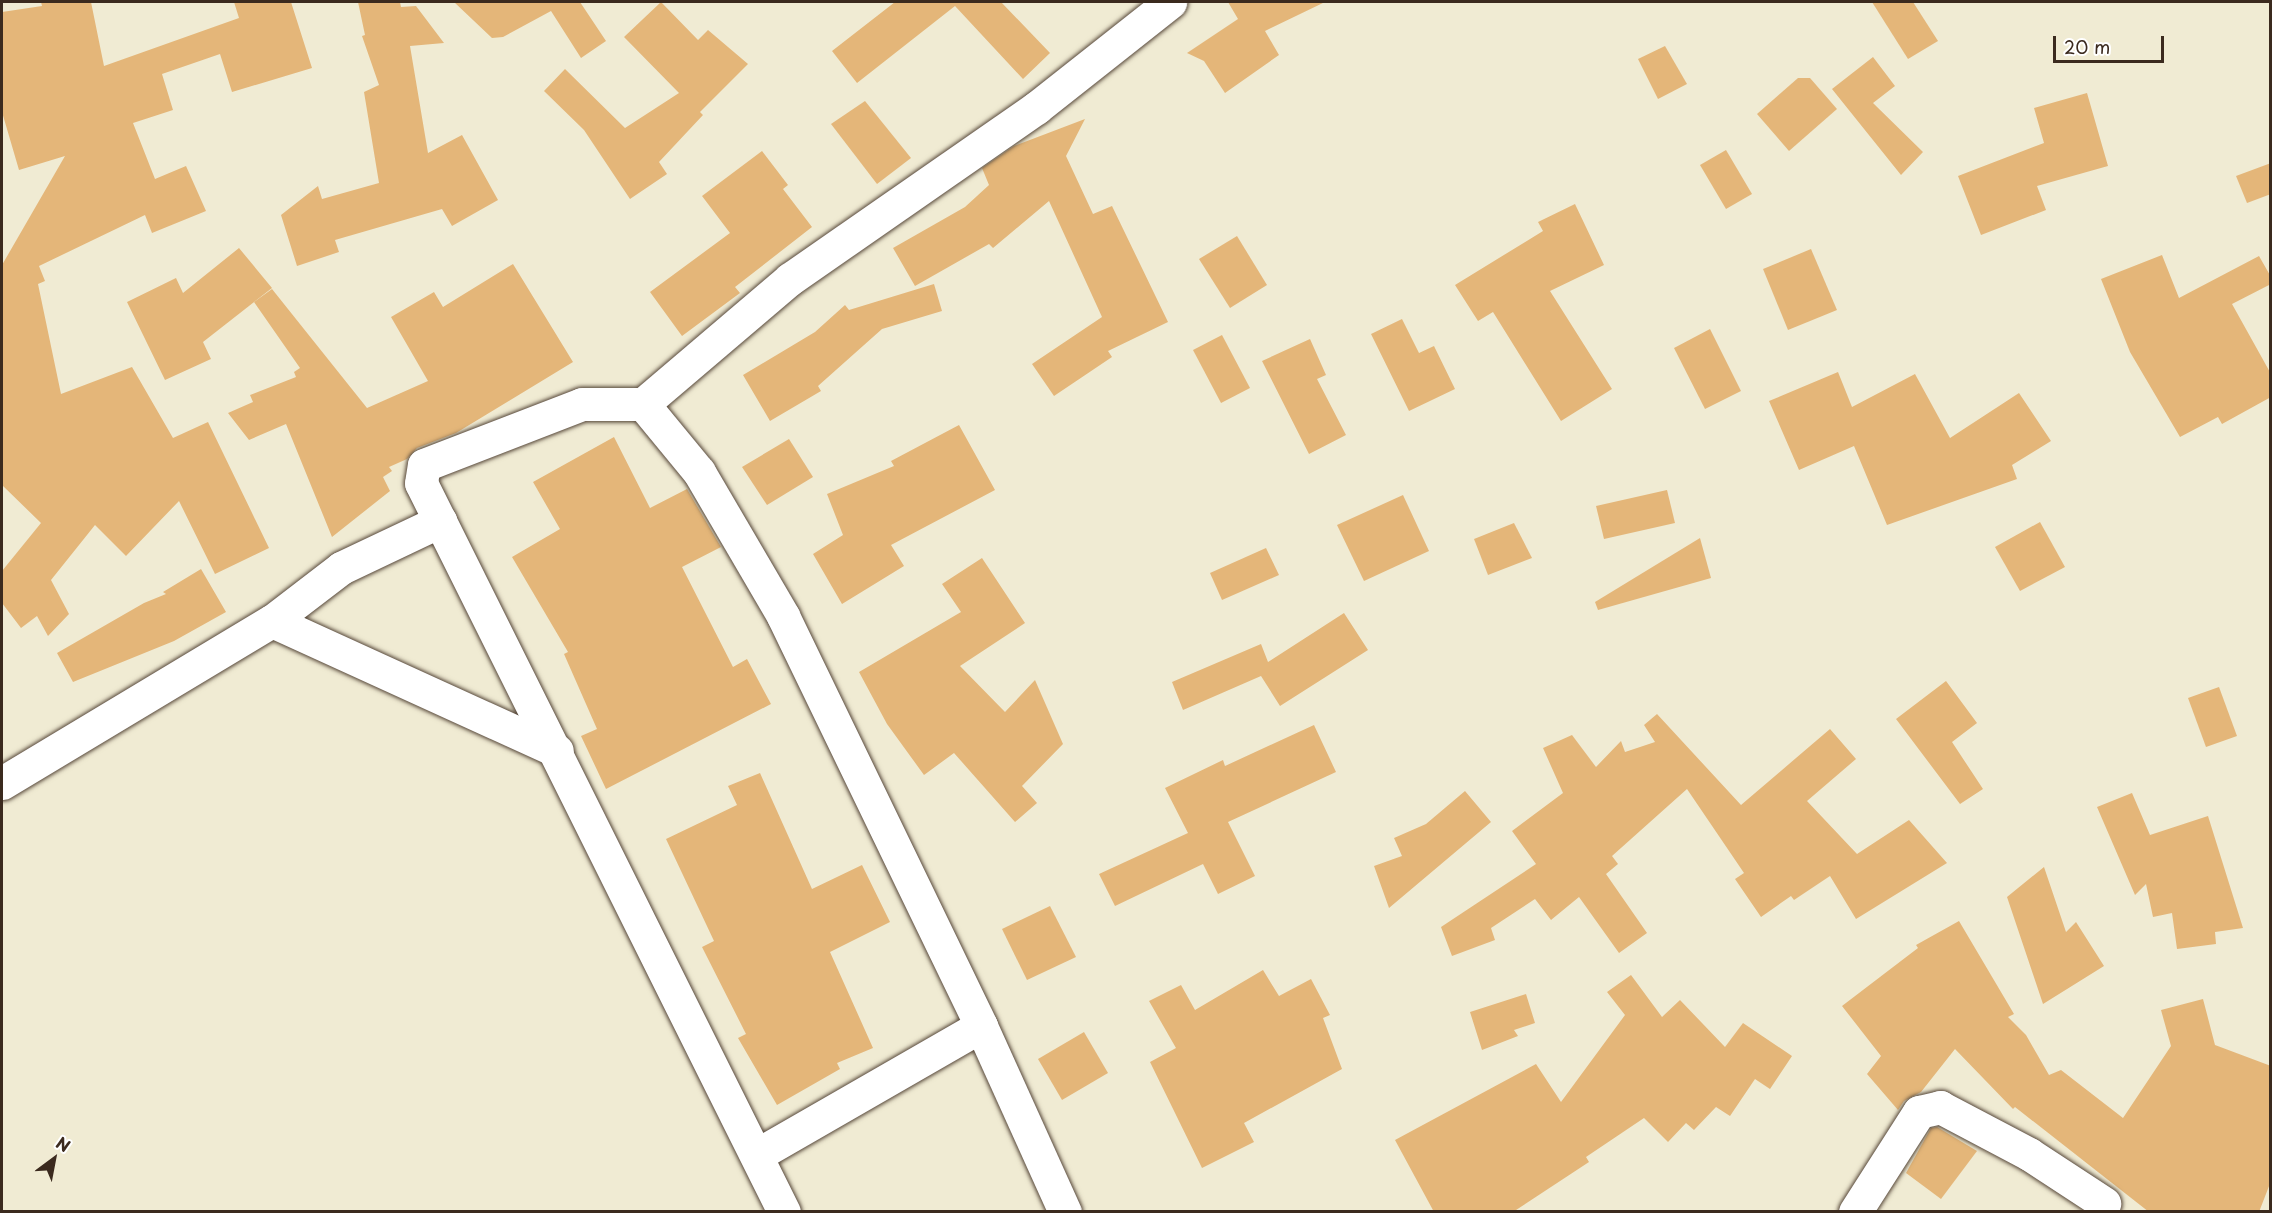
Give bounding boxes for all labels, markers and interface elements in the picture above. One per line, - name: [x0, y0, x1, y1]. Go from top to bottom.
- scale bar: [2056, 24, 2167, 62]
- text: 20 m: [2064, 33, 2110, 60]
- north arrow: [24, 1129, 84, 1189]
- text: N: [52, 1130, 75, 1157]

